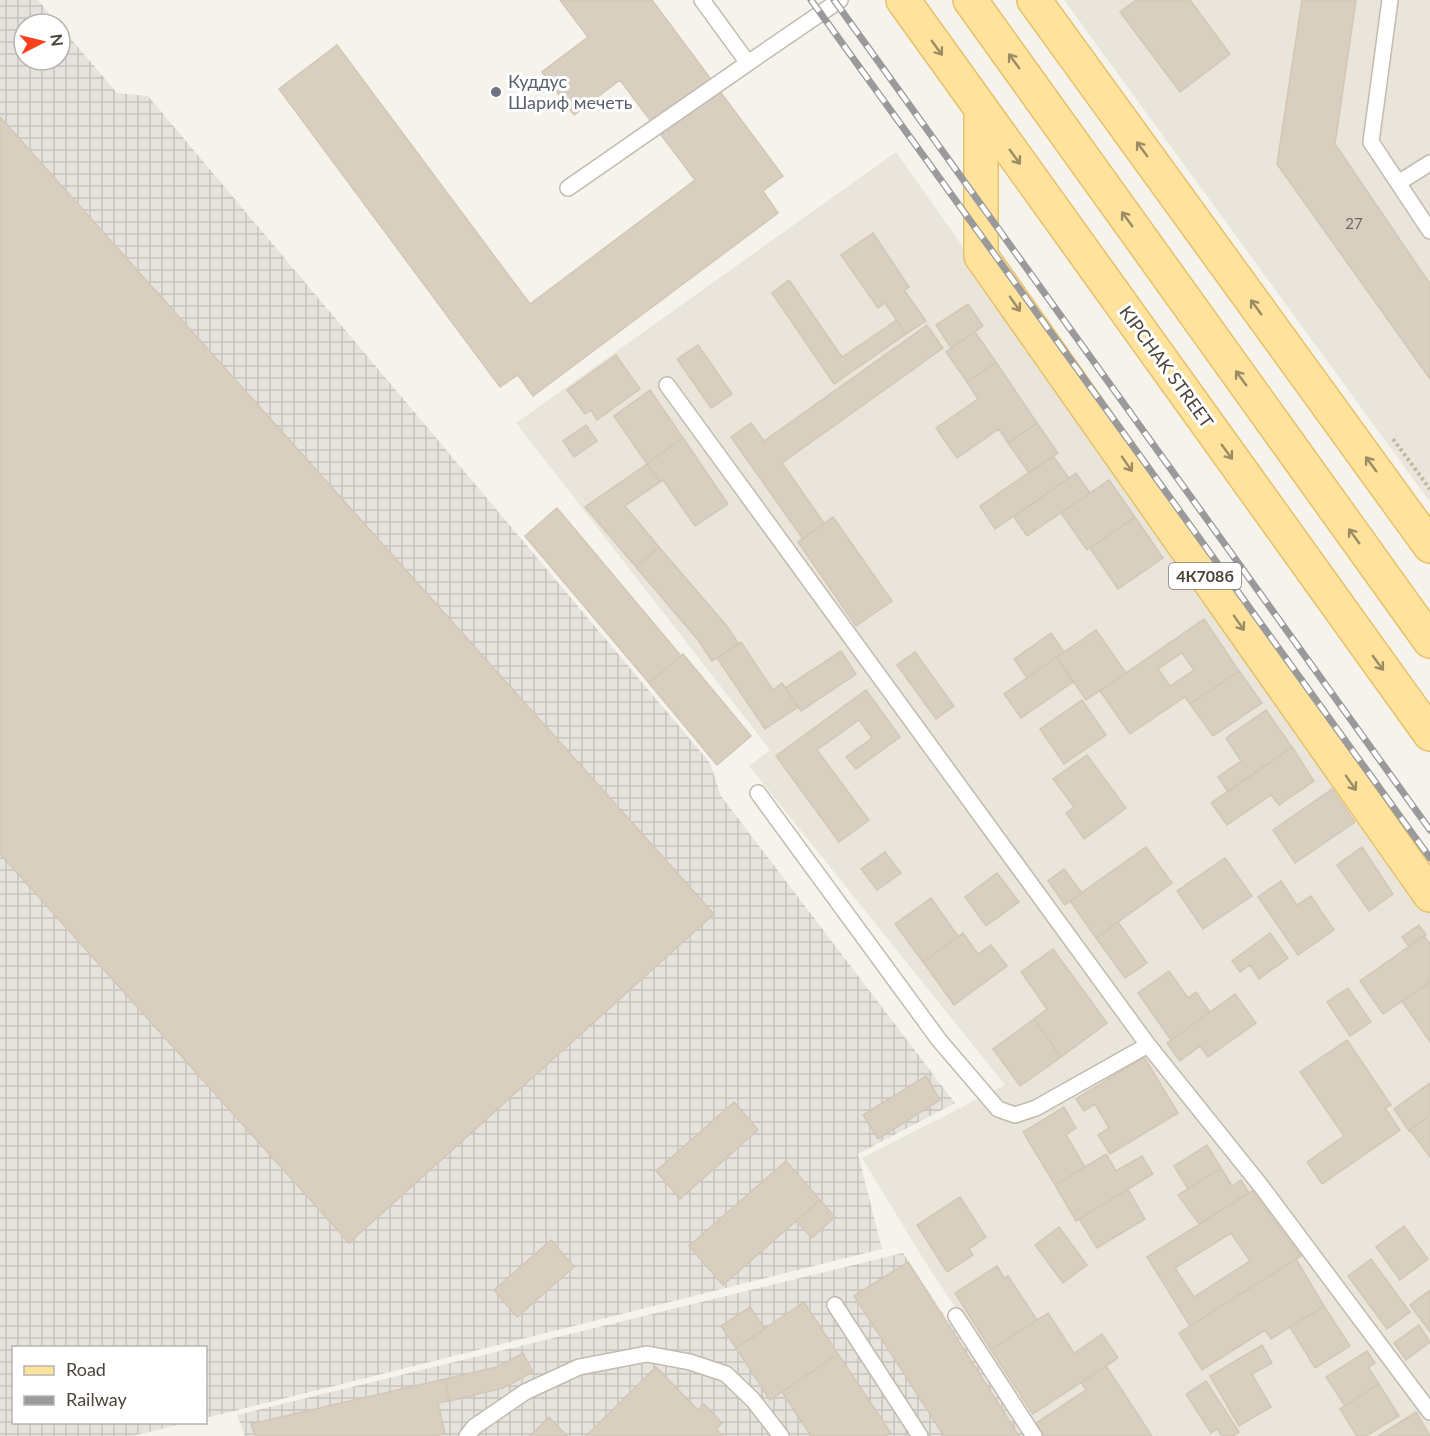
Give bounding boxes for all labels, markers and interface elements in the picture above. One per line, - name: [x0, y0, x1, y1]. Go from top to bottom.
- north arrow: [12, 12, 72, 72]
- text: N: [47, 33, 68, 47]
- one-way arrow: [931, 39, 943, 55]
- one-way arrow: [1008, 53, 1020, 69]
- place label: Куддус Шариф мечеть: [508, 70, 633, 113]
- marker: Куддус Шариф мечеть: [489, 85, 503, 99]
- one-way arrow: [1136, 141, 1148, 157]
- one-way arrow: [1009, 148, 1021, 164]
- one-way arrow: [1121, 212, 1134, 228]
- house number: 27: [1345, 214, 1363, 232]
- one-way arrow: [1009, 296, 1021, 312]
- one-way arrow: [1250, 299, 1263, 315]
- street label: KIPCHAK STREET: [1115, 301, 1219, 432]
- one-way arrow: [1235, 370, 1247, 386]
- one-way arrow: [1220, 443, 1233, 459]
- one-way arrow: [1121, 455, 1133, 471]
- one-way arrow: [1365, 457, 1377, 473]
- one-way arrow: [1348, 529, 1361, 545]
- road number: 4К708б: [1169, 563, 1241, 589]
- one-way arrow: [1233, 615, 1245, 631]
- one-way arrow: [1372, 654, 1384, 670]
- one-way arrow: [1345, 774, 1357, 790]
- legend: [12, 1346, 207, 1424]
- text: Road: [66, 1358, 106, 1380]
- text: Railway: [66, 1388, 127, 1410]

